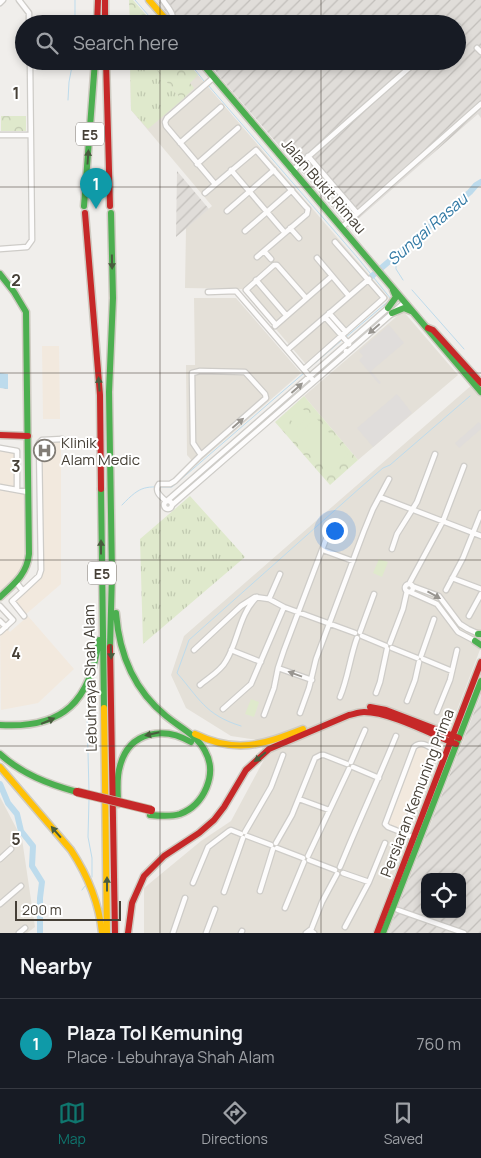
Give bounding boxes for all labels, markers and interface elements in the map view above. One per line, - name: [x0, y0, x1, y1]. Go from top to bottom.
- search box: [15, 15, 466, 70]
- icon: search: [33, 29, 61, 57]
- text: Search here: [73, 30, 179, 56]
- text: 1: [12, 82, 20, 104]
- road number: E5: [76, 122, 104, 146]
- street label: Jalan Bukit Rimau: [277, 134, 371, 238]
- one-way arrow: [84, 149, 92, 165]
- pin: 1: [80, 168, 112, 209]
- water label: Sungai Rasau: [382, 187, 473, 270]
- one-way arrow: [108, 254, 116, 270]
- text: 2: [11, 269, 21, 291]
- one-way arrow: [368, 324, 381, 335]
- one-way arrow: [95, 376, 103, 392]
- one-way arrow: [291, 382, 303, 394]
- one-way arrow: [232, 418, 244, 429]
- place label: Klinik Alam Medic: [61, 432, 140, 470]
- hospital icon: Klinik Alam Medic: [33, 439, 57, 463]
- text: 3: [11, 455, 21, 477]
- your location: [322, 518, 348, 544]
- one-way arrow: [97, 539, 105, 555]
- road number: E5: [88, 562, 116, 584]
- one-way arrow: [428, 590, 441, 599]
- street label: Lebuhraya Shah Alam: [78, 604, 102, 752]
- text: 4: [11, 642, 21, 664]
- one-way arrow: [107, 644, 115, 660]
- one-way arrow: [287, 670, 302, 678]
- street label: Persiaran Kemuning Prima: [375, 706, 459, 880]
- one-way arrow: [41, 716, 55, 724]
- one-way arrow: [145, 730, 160, 738]
- one-way arrow: [254, 751, 267, 762]
- one-way arrow: [50, 826, 61, 839]
- text: 5: [11, 828, 21, 850]
- map controls: [421, 873, 466, 918]
- button: locate: [421, 873, 466, 918]
- one-way arrow: [103, 876, 111, 892]
- scale bar: [15, 898, 121, 921]
- text: 200 m: [22, 900, 62, 919]
- text: Nearby: [20, 952, 92, 980]
- text: Plaza Tol Kemuning: [67, 1020, 243, 1046]
- text: 1: [32, 1033, 40, 1055]
- text: 760 m: [417, 1033, 461, 1055]
- text: Place · Lebuhraya Shah Alam: [67, 1046, 275, 1068]
- tab: Map: [58, 1099, 86, 1148]
- tab: Directions: [202, 1099, 268, 1148]
- tab: Saved: [384, 1099, 423, 1148]

